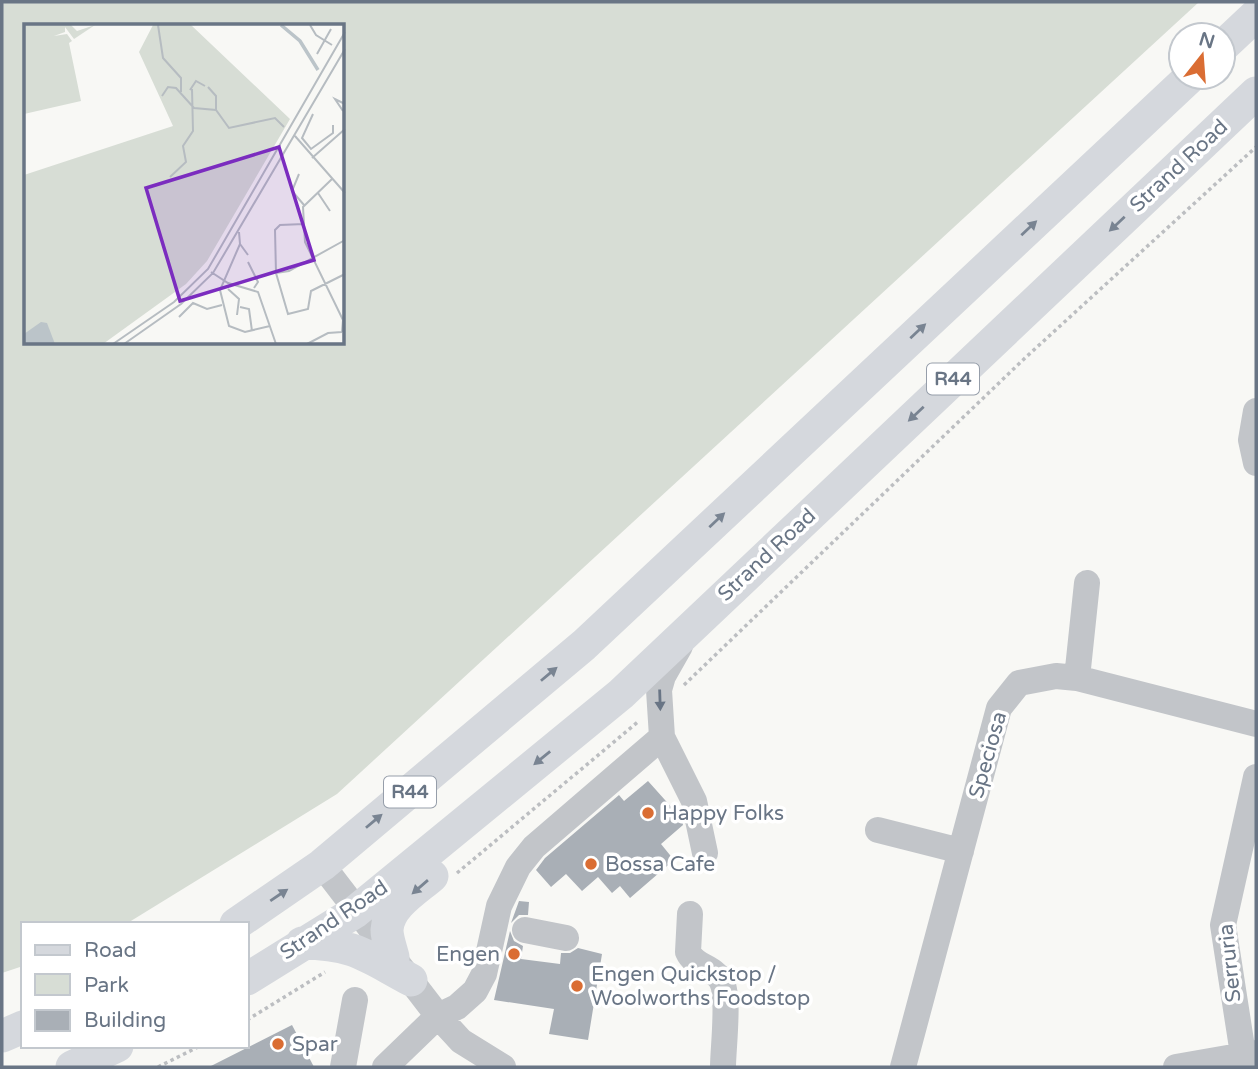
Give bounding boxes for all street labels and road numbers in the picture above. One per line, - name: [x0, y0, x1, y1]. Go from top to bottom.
- street label: Strand Road: [1125, 114, 1233, 218]
- road number: R44: [927, 364, 979, 394]
- street label: Strand Road: [713, 503, 821, 607]
- street label: Speciosa: [964, 709, 1012, 801]
- road number: R44: [384, 776, 436, 807]
- street label: Strand Road: [275, 875, 393, 965]
- street label: Serruria: [1213, 923, 1247, 1003]

